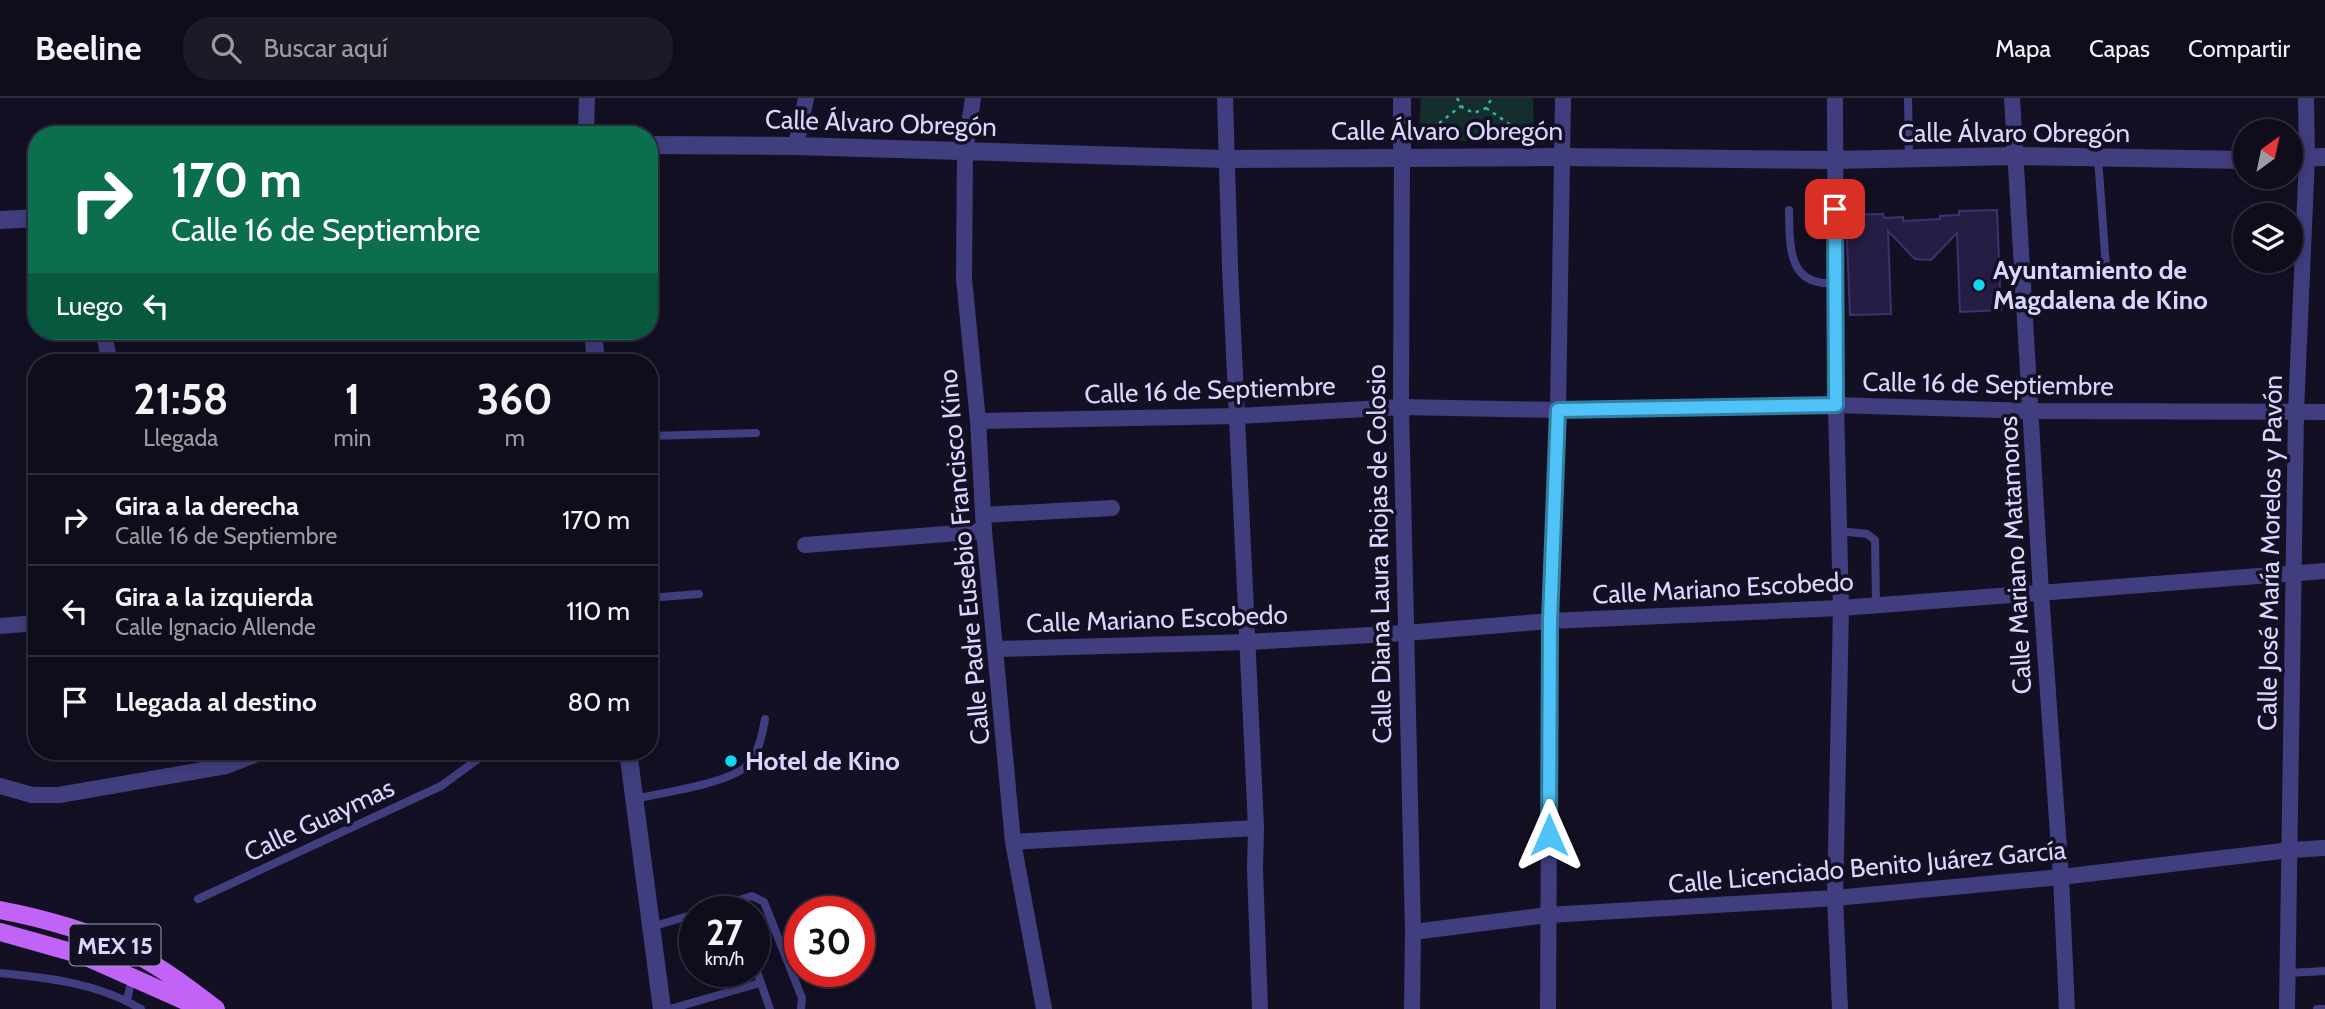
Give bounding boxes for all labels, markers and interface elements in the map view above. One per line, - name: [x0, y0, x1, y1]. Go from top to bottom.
- search box: [183, 17, 673, 80]
- text: Beeline: [35, 28, 141, 68]
- icon: search: [207, 29, 245, 67]
- text: Buscar aquí: [263, 32, 388, 64]
- text: Mapa: [1995, 34, 2051, 63]
- text: Capas: [2089, 34, 2150, 63]
- text: Compartir: [2188, 34, 2290, 63]
- street label: Calle Álvaro Obregón: [765, 103, 997, 143]
- street label: Calle Álvaro Obregón: [1331, 115, 1563, 147]
- street label: Calle Álvaro Obregón: [1898, 117, 2130, 149]
- north arrow: [2233, 119, 2303, 189]
- map controls: [2233, 119, 2303, 273]
- text: 170 m: [171, 150, 302, 209]
- icon: right: [56, 154, 147, 245]
- pin: [1805, 179, 1865, 239]
- icon: arrive: [1816, 190, 1854, 228]
- button: layers: [2233, 203, 2303, 273]
- text: Calle 16 de Septiembre: [171, 210, 480, 249]
- place label: Ayuntamiento de Magdalena de Kino: [1993, 254, 2208, 316]
- marker: Ayuntamiento de Magdalena de Kino: [1971, 277, 1987, 293]
- icon: left: [137, 287, 175, 325]
- text: Luego: [56, 290, 123, 322]
- street label: Calle Diana Laura Riojas de Colosio: [1360, 364, 1398, 744]
- street label: Calle 16 de Septiembre: [1862, 366, 2114, 402]
- street label: Calle Padre Eusebio Francisco Kino: [932, 368, 996, 746]
- street label: Calle 16 de Septiembre: [1084, 370, 1336, 410]
- text: 21:58: [133, 373, 228, 425]
- text: 1: [345, 373, 360, 425]
- text: 360: [477, 373, 553, 425]
- street label: Calle José María Morelos y Pavón: [2251, 375, 2289, 731]
- street label: Calle Mariano Matamoros: [1992, 415, 2038, 695]
- text: Llegada: [143, 424, 218, 452]
- text: min: [334, 424, 371, 452]
- text: m: [505, 424, 525, 452]
- text: Gira a la derecha: [115, 490, 299, 522]
- icon: right: [56, 501, 94, 539]
- text: 170 m: [562, 504, 630, 536]
- text: Calle 16 de Septiembre: [115, 522, 337, 550]
- street label: Calle Mariano Escobedo: [1592, 565, 1854, 611]
- text: Gira a la izquierda: [115, 581, 313, 613]
- icon: left: [56, 592, 94, 630]
- text: 110 m: [566, 595, 630, 627]
- street label: Calle Mariano Escobedo: [1026, 598, 1288, 640]
- text: Calle Ignacio Allende: [115, 613, 316, 641]
- icon: arrive: [56, 683, 94, 721]
- text: Llegada al destino: [115, 686, 317, 718]
- text: 80 m: [567, 686, 630, 718]
- place label: Hotel de Kino: [745, 745, 900, 777]
- marker: Hotel de Kino: [723, 753, 739, 769]
- street label: Calle Guaymas: [239, 771, 399, 869]
- position arrow: [1512, 798, 1586, 872]
- street label: Calle Licenciado Benito Juárez García: [1667, 834, 2068, 900]
- speed limit sign: 30: [784, 896, 875, 987]
- text: 27: [706, 911, 743, 954]
- road number: MEX 15: [69, 924, 160, 966]
- text: km/h: [705, 948, 744, 970]

